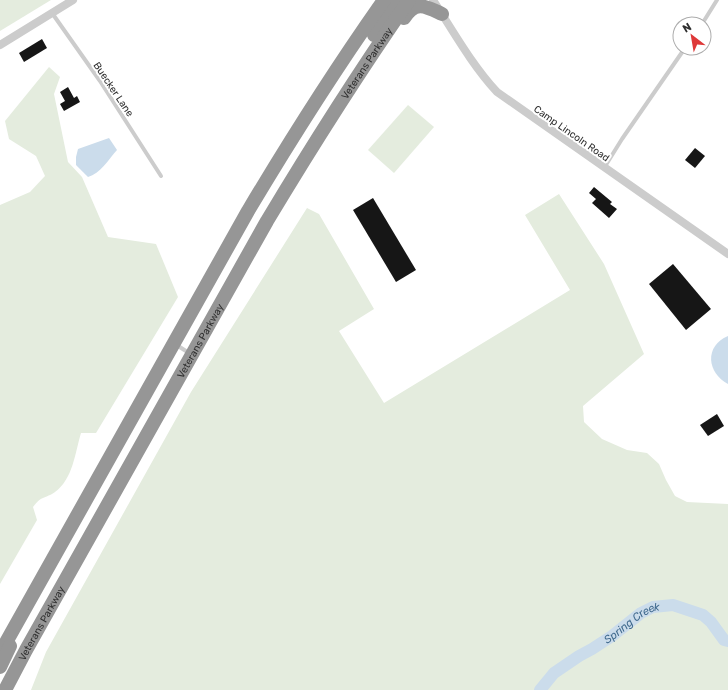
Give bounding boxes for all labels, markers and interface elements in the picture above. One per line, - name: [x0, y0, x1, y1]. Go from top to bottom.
- north arrow: [672, 16, 712, 56]
- text: N: [680, 20, 694, 35]
- street label: Veterans Parkway: [339, 25, 396, 102]
- street label: Buecker Lane: [91, 60, 136, 119]
- street label: Camp Lincoln Road: [531, 103, 612, 164]
- street label: Veterans Parkway: [175, 301, 227, 381]
- street label: Veterans Parkway: [16, 584, 68, 663]
- water label: Spring Creek: [601, 600, 660, 647]

